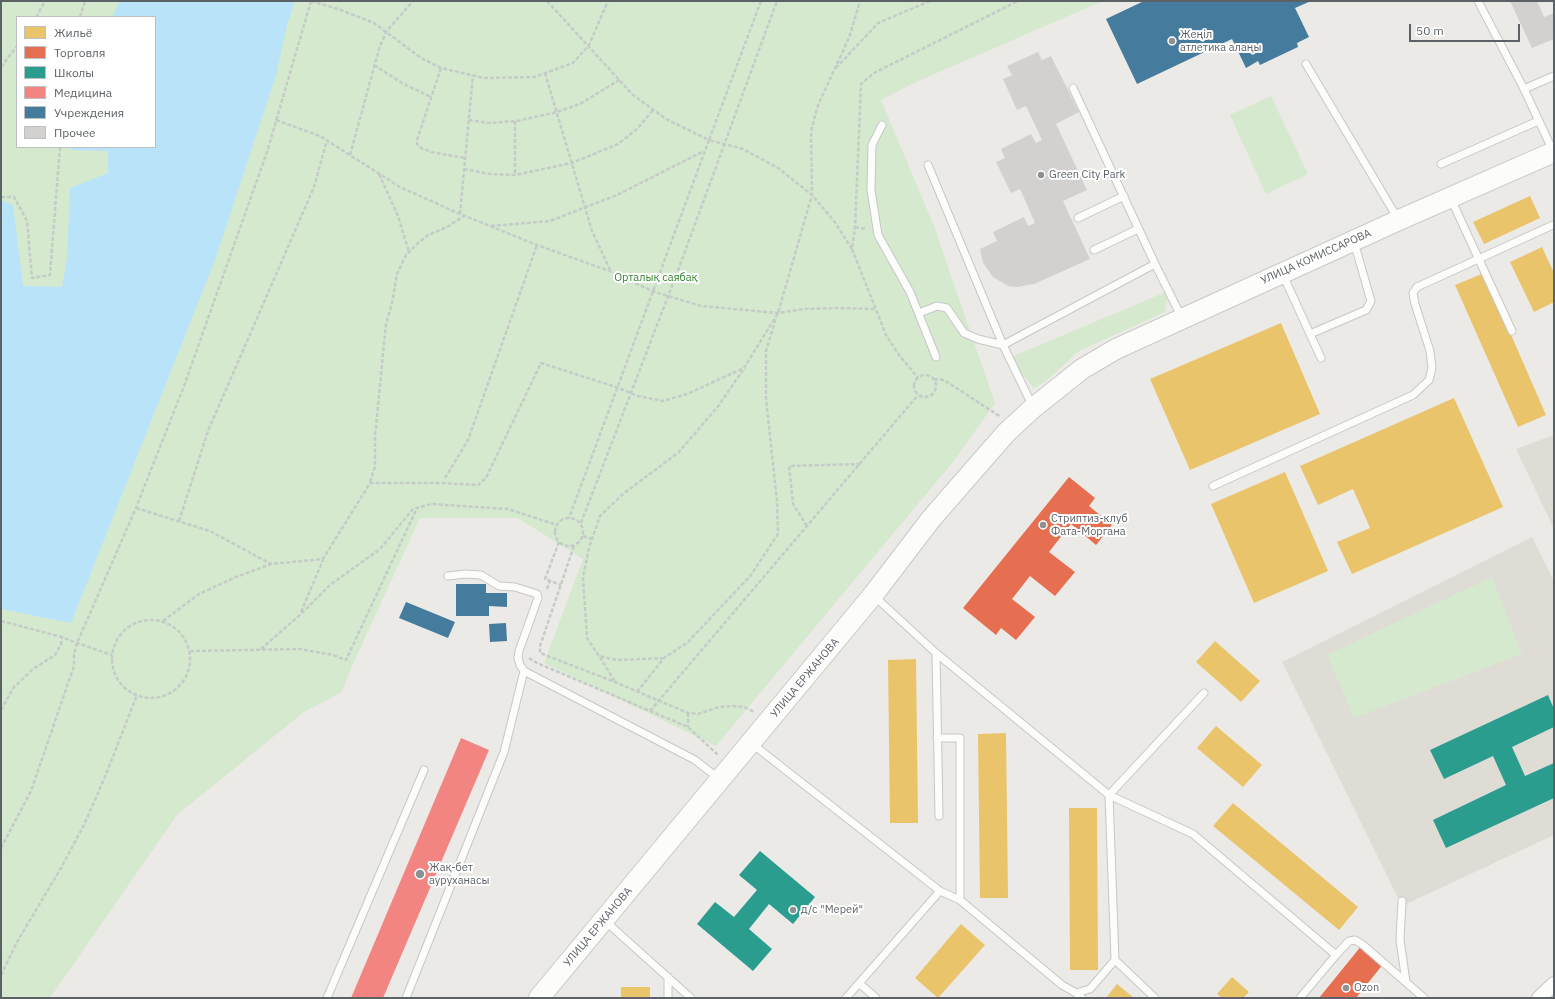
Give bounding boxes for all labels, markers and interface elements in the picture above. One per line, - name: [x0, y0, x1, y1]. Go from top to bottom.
- legend: [16, 16, 156, 148]
- scale bar: [1411, 16, 1522, 42]
- text: 50 m: [1416, 23, 1444, 38]
- text: Жильё: [54, 25, 92, 40]
- place label: Жеңіл атлетика алаңы: [1180, 28, 1262, 54]
- marker: Жеңіл атлетика алаңы: [1167, 36, 1177, 46]
- text: Торговля: [54, 45, 105, 60]
- text: Школы: [54, 65, 94, 80]
- text: Медицина: [54, 85, 112, 100]
- text: Учреждения: [54, 105, 124, 120]
- text: Прочее: [54, 125, 96, 140]
- place label: Green City Park: [1049, 168, 1125, 182]
- marker: Green City Park: [1036, 170, 1046, 180]
- street label: УЛИЦА КОМИССАРОВА: [1259, 227, 1373, 287]
- park label: Орталық саябақ: [614, 271, 698, 285]
- place label: Стриптиз-клуб Фата-Моргана: [1051, 512, 1128, 538]
- marker: Стриптиз-клуб Фата-Моргана: [1038, 520, 1048, 530]
- street label: УЛИЦА ЕРЖАНОВА: [768, 636, 842, 720]
- place label: Жақ-бет ауруханасы: [429, 861, 489, 887]
- marker: Жақ-бет ауруханасы: [414, 868, 426, 880]
- street label: УЛИЦА ЕРЖАНОВА: [561, 885, 635, 969]
- place label: д/с "Мерей": [801, 903, 863, 917]
- marker: д/с "Мерей": [788, 905, 798, 915]
- place label: Ozon: [1354, 981, 1379, 995]
- marker: Ozon: [1341, 983, 1351, 993]

